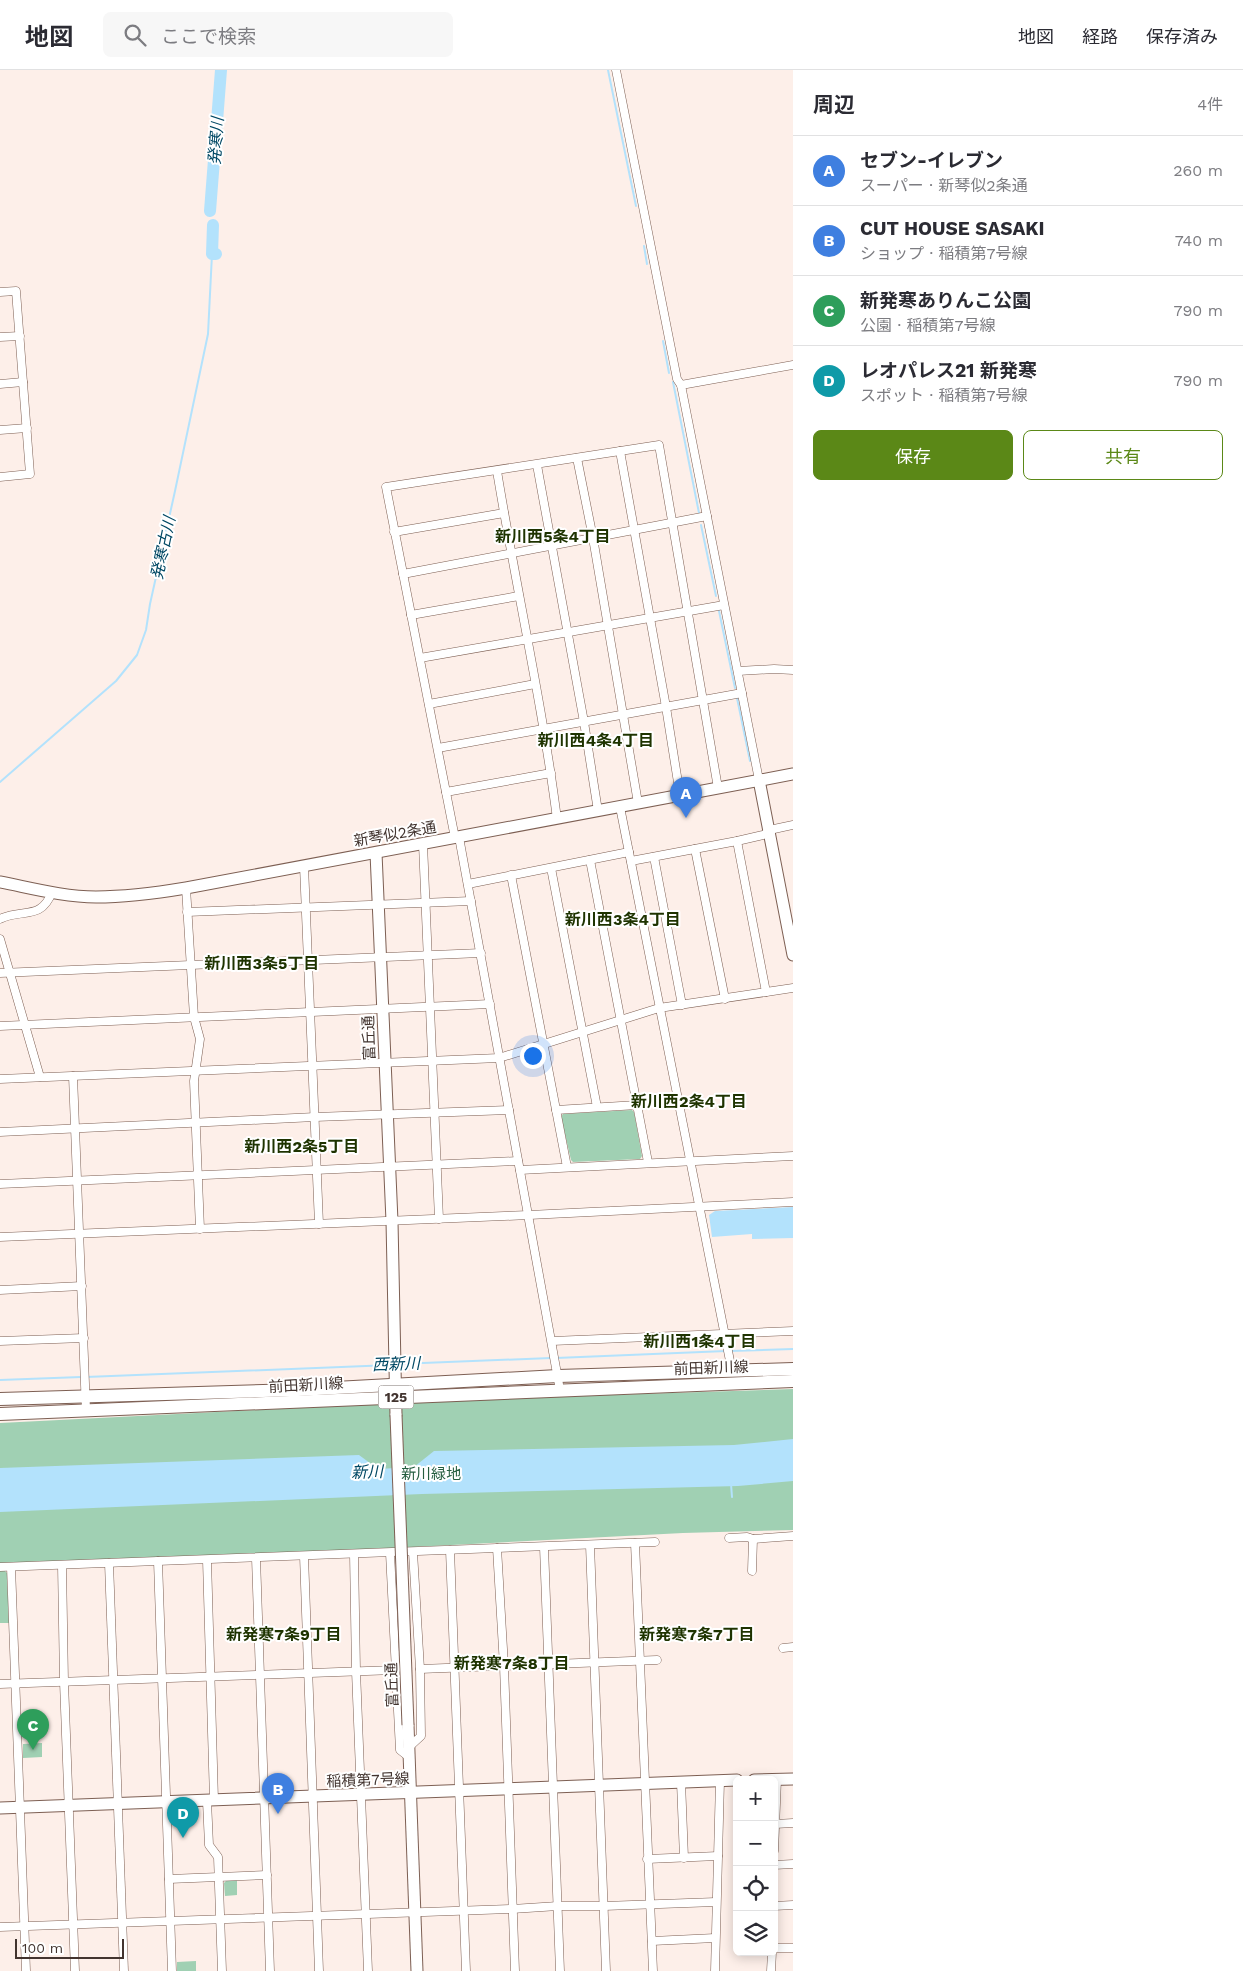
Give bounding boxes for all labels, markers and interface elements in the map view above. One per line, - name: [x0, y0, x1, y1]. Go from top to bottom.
- search box: [103, 12, 453, 57]
- icon: search: [121, 21, 149, 49]
- text: 地図: [25, 23, 73, 51]
- text: ここで検索: [161, 25, 256, 48]
- text: 地図: [1018, 26, 1054, 47]
- text: 経路: [1082, 26, 1118, 47]
- text: 保存済み: [1146, 26, 1218, 47]
- text: 周辺: [813, 92, 855, 117]
- text: 4件: [1197, 95, 1223, 114]
- water label: 発寒川: [205, 114, 227, 166]
- text: セブン-イレブン: [860, 149, 1003, 172]
- text: A: [824, 161, 834, 180]
- text: 260 m: [1173, 161, 1223, 180]
- text: スーパー · 新琴似2条通: [860, 176, 1028, 195]
- text: CUT HOUSE SASAKI: [860, 217, 1044, 240]
- text: B: [824, 231, 834, 250]
- text: 740 m: [1175, 231, 1223, 250]
- text: ショップ · 稲積第7号線: [860, 244, 1028, 263]
- text: 新発寒ありんこ公園: [860, 289, 1031, 312]
- text: C: [824, 301, 834, 320]
- text: 790 m: [1173, 301, 1223, 320]
- text: 公園 · 稲積第7号線: [860, 316, 996, 335]
- text: レオパレス21 新発寒: [860, 359, 1037, 382]
- text: D: [823, 371, 835, 390]
- text: 790 m: [1173, 371, 1223, 390]
- text: スポット · 稲積第7号線: [860, 386, 1028, 405]
- button: 保存: [813, 430, 1013, 480]
- button: 共有: [1023, 430, 1223, 480]
- water label: 発寒古川: [147, 513, 179, 581]
- district label: 新川西5条4丁目: [495, 527, 611, 546]
- district label: 新川西4条4丁目: [538, 731, 654, 750]
- pin: A: [670, 777, 702, 818]
- street label: 新琴似2条通: [352, 818, 438, 850]
- district label: 新川西3条4丁目: [565, 910, 681, 929]
- district label: 新川西3条5丁目: [205, 954, 319, 973]
- street label: 富丘通: [359, 1015, 379, 1061]
- your location: [520, 1043, 546, 1069]
- district label: 新川西2条4丁目: [631, 1092, 747, 1111]
- district label: 新川西2条5丁目: [245, 1137, 359, 1156]
- district label: 新川西1条4丁目: [643, 1332, 757, 1351]
- water label: 西新川: [372, 1354, 422, 1374]
- street label: 前田新川線: [673, 1358, 749, 1378]
- street label: 前田新川線: [268, 1374, 344, 1396]
- road number: 125: [378, 1385, 414, 1408]
- water label: 新川: [351, 1462, 385, 1482]
- park label: 新川緑地: [401, 1465, 461, 1483]
- district label: 新発寒7条9丁目: [226, 1625, 342, 1644]
- district label: 新発寒7条7丁目: [639, 1625, 755, 1644]
- district label: 新発寒7条8丁目: [454, 1654, 570, 1673]
- street label: 富丘通: [382, 1662, 402, 1708]
- pin: C: [17, 1709, 49, 1750]
- street label: 稲積第7号線: [326, 1770, 410, 1790]
- pin: B: [262, 1773, 294, 1814]
- map controls: [733, 1776, 778, 1956]
- button: +: [733, 1776, 778, 1821]
- pin: D: [167, 1797, 199, 1838]
- button: −: [733, 1821, 778, 1866]
- button: locate: [733, 1866, 778, 1911]
- button: layers: [733, 1911, 778, 1956]
- scale bar: [15, 1936, 124, 1959]
- text: 100 m: [22, 1940, 63, 1956]

